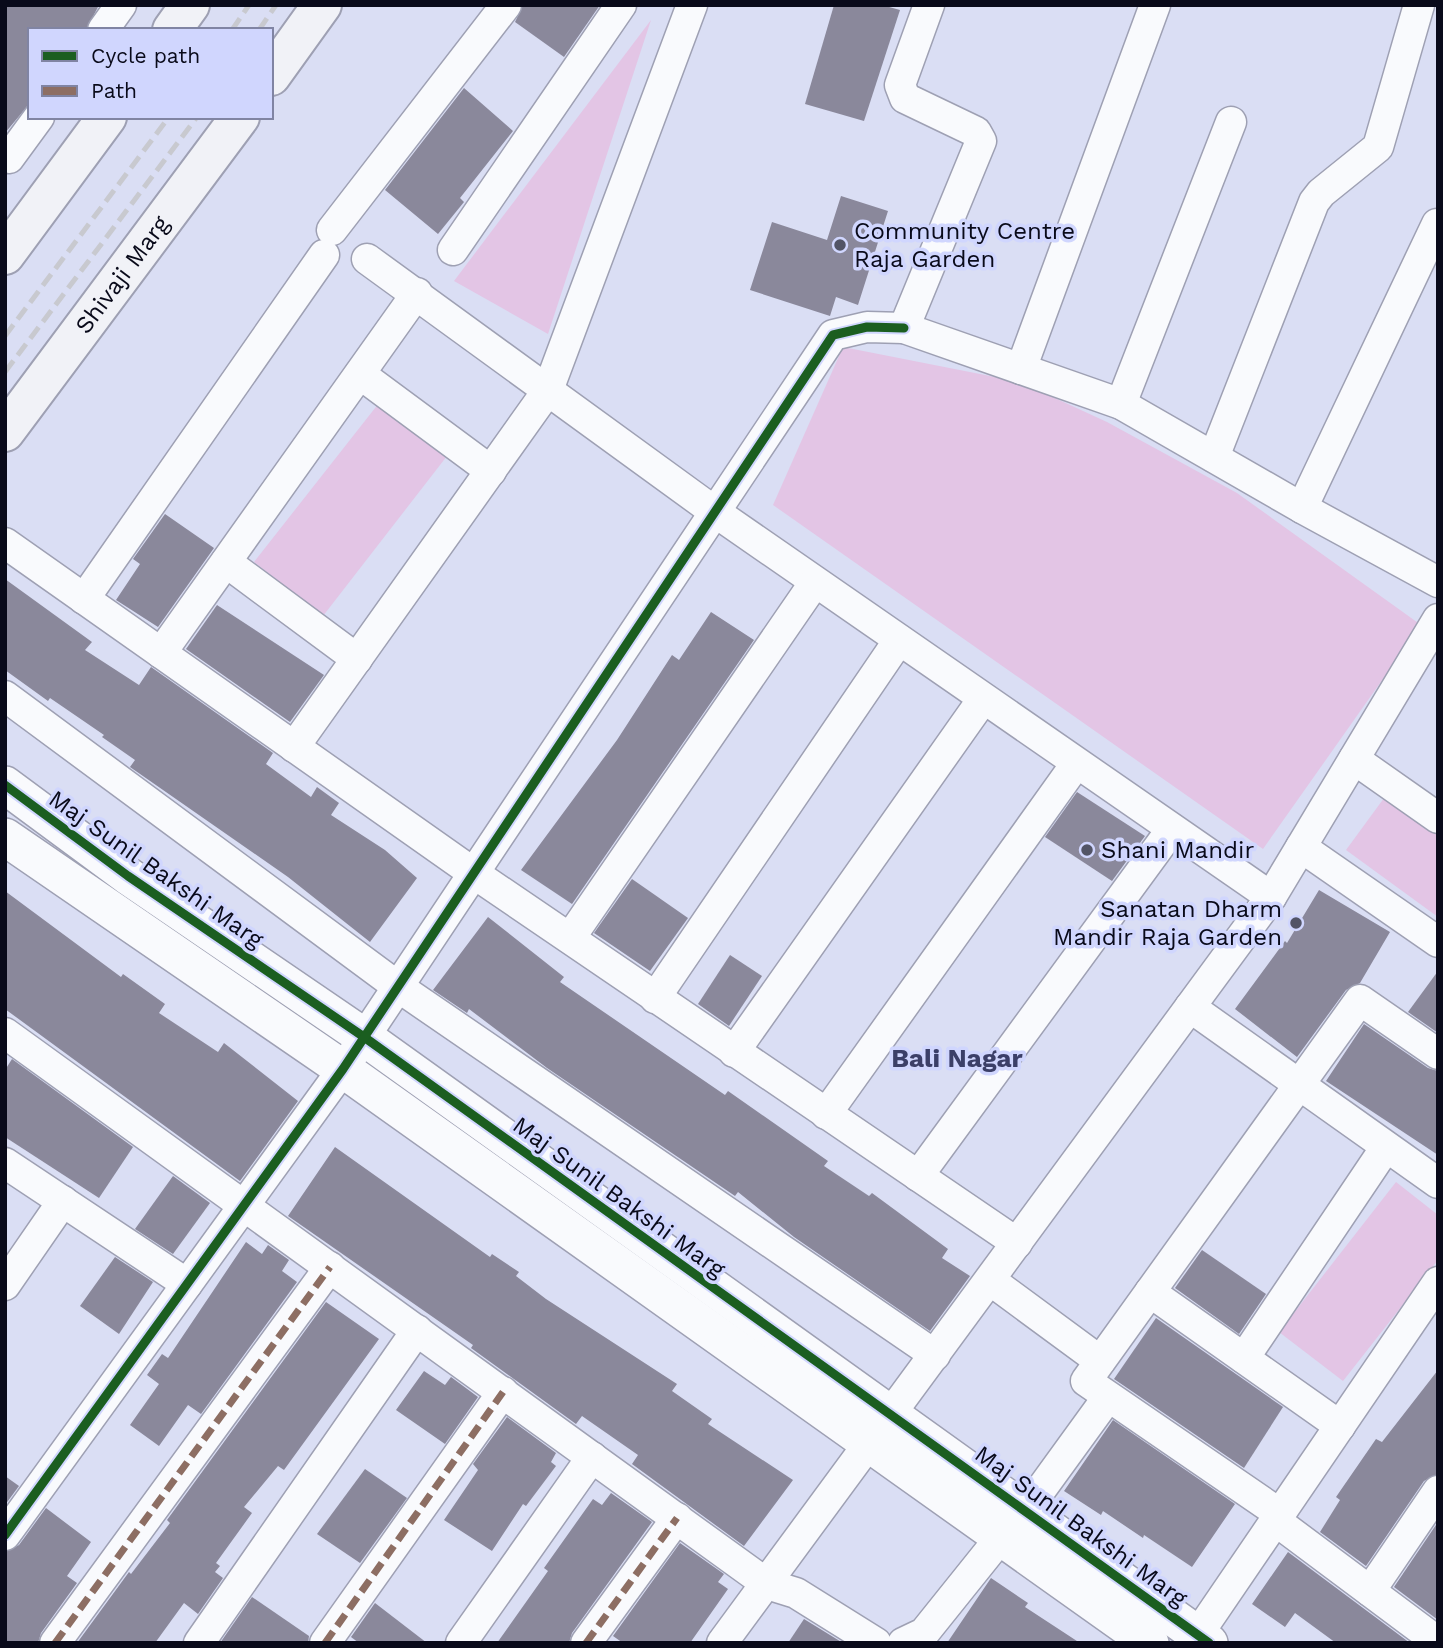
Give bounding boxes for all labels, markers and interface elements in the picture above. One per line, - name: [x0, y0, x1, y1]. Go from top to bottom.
- legend: [28, 28, 273, 119]
- text: Cycle path: [91, 43, 200, 68]
- text: Path: [91, 78, 137, 103]
- street label: Shivaji Marg: [69, 211, 175, 339]
- place label: Community Centre Raja Garden: [854, 217, 1075, 273]
- marker: Community Centre Raja Garden: [832, 237, 848, 253]
- street label: Maj Sunil Bakshi Marg: [43, 784, 269, 954]
- place label: Shani Mandir: [1101, 836, 1254, 864]
- marker: Shani Mandir: [1079, 842, 1095, 858]
- place label: Sanatan Dharm Mandir Raja Garden: [1053, 895, 1282, 951]
- marker: Sanatan Dharm Mandir Raja Garden: [1288, 915, 1304, 931]
- district label: Bali Nagar: [891, 1043, 1024, 1073]
- street label: Maj Sunil Bakshi Marg: [508, 1111, 731, 1283]
- street label: Maj Sunil Bakshi Marg: [970, 1440, 1193, 1612]

